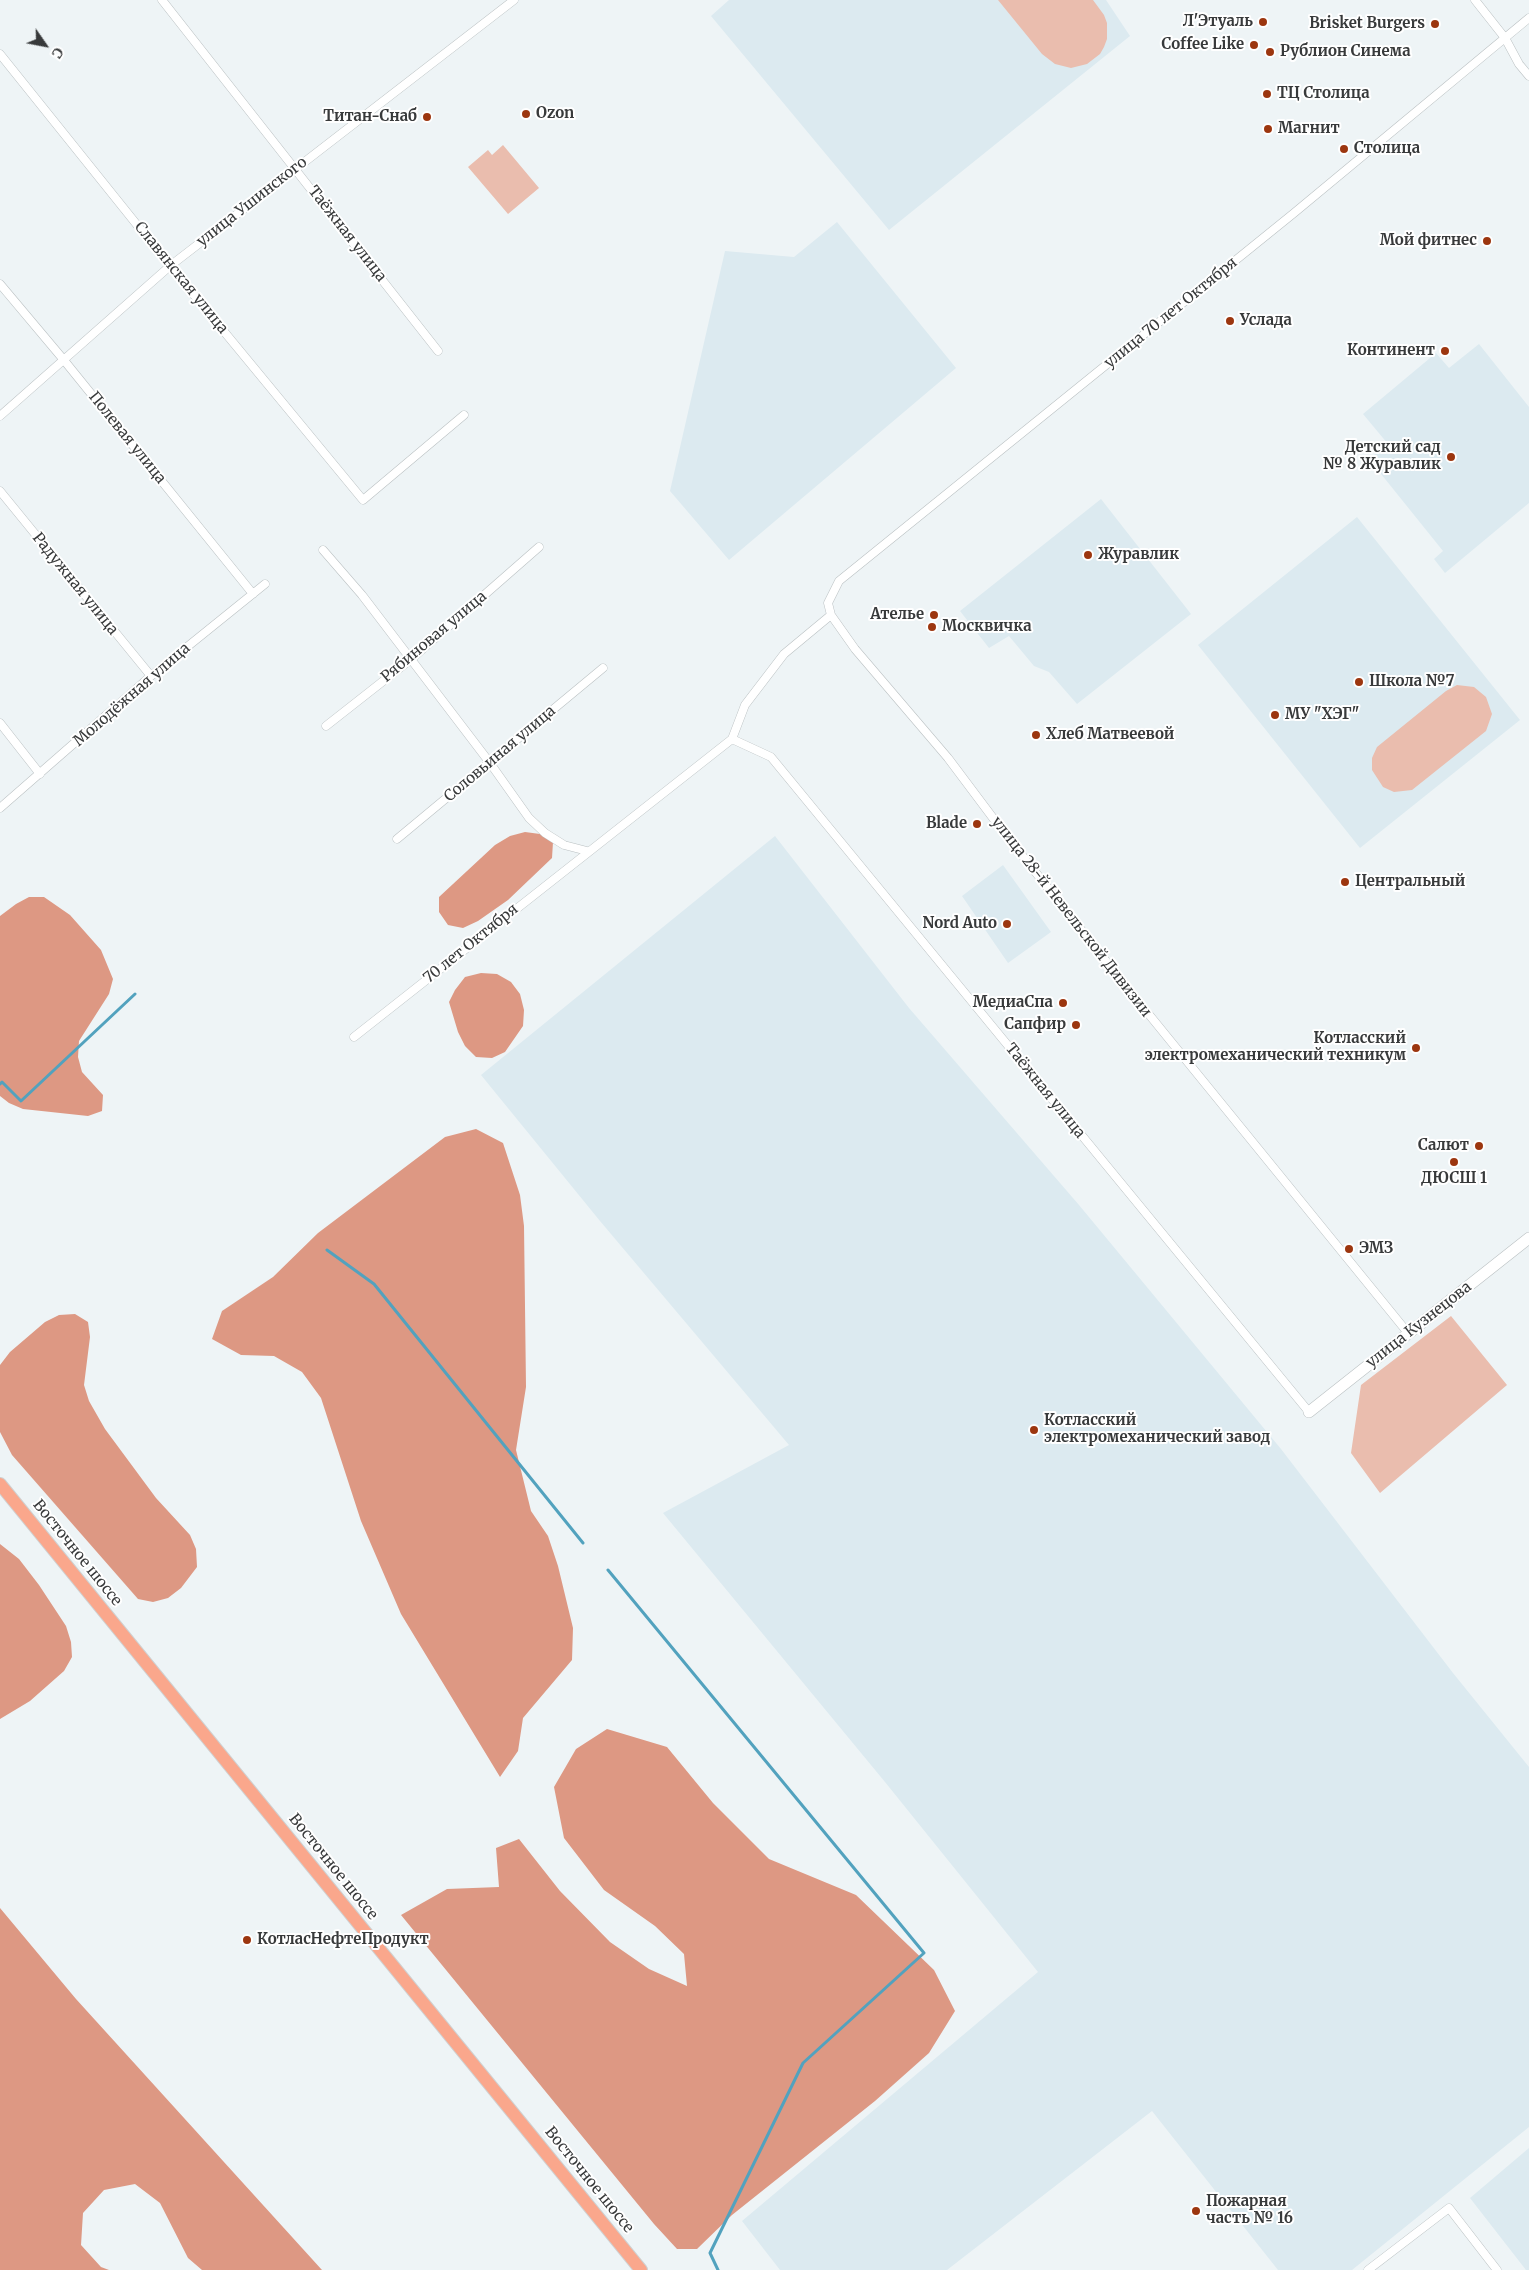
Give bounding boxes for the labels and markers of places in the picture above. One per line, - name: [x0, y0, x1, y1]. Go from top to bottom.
- place label: Л'Этуаль: [1183, 13, 1253, 31]
- place label: Brisket Burgers: [1309, 15, 1425, 33]
- marker: Л'Этуаль: [1257, 16, 1269, 28]
- marker: Brisket Burgers: [1429, 18, 1441, 30]
- place label: Coffee Like: [1162, 36, 1244, 54]
- marker: Coffee Like: [1248, 39, 1260, 51]
- place label: Рублион Синема: [1280, 43, 1411, 61]
- marker: Рублион Синема: [1264, 46, 1276, 58]
- place label: ТЦ Столица: [1277, 85, 1370, 103]
- marker: ТЦ Столица: [1261, 88, 1273, 100]
- place label: Ozon: [536, 105, 574, 123]
- place label: Титан-Снаб: [323, 108, 417, 126]
- marker: Ozon: [520, 108, 532, 120]
- marker: Титан-Снаб: [421, 111, 433, 123]
- place label: Магнит: [1278, 120, 1340, 138]
- marker: Магнит: [1262, 123, 1274, 135]
- place label: Столица: [1354, 140, 1420, 158]
- marker: Столица: [1338, 143, 1350, 155]
- place label: Мой фитнес: [1380, 232, 1477, 250]
- marker: Мой фитнес: [1481, 235, 1493, 247]
- place label: Услада: [1240, 312, 1292, 330]
- marker: Услада: [1224, 315, 1236, 327]
- place label: Континент: [1347, 342, 1435, 360]
- marker: Континент: [1439, 345, 1451, 357]
- place label: Детский сад № 8 Журавлик: [1323, 439, 1441, 474]
- marker: Детский сад № 8 Журавлик: [1445, 451, 1457, 463]
- place label: Журавлик: [1098, 546, 1179, 564]
- marker: Журавлик: [1082, 549, 1094, 561]
- place label: Ателье: [870, 606, 924, 624]
- marker: Ателье: [928, 609, 940, 621]
- place label: Москвичка: [942, 618, 1032, 636]
- marker: Москвичка: [926, 621, 938, 633]
- place label: Школа №7: [1369, 673, 1455, 691]
- marker: Школа №7: [1353, 676, 1365, 688]
- place label: МУ "ХЭГ": [1285, 706, 1359, 724]
- marker: МУ "ХЭГ": [1269, 709, 1281, 721]
- place label: Хлеб Матвеевой: [1046, 726, 1174, 744]
- marker: Хлеб Матвеевой: [1030, 729, 1042, 741]
- place label: Blade: [926, 815, 967, 833]
- marker: Blade: [971, 818, 983, 830]
- place label: Центральный: [1355, 873, 1465, 891]
- marker: Центральный: [1339, 876, 1351, 888]
- place label: Nord Auto: [922, 915, 997, 933]
- marker: Nord Auto: [1001, 918, 1013, 930]
- place label: МедиаСпа: [973, 994, 1053, 1012]
- marker: МедиаСпа: [1057, 997, 1069, 1009]
- place label: Сапфир: [1004, 1016, 1066, 1034]
- marker: Сапфир: [1070, 1019, 1082, 1031]
- place label: Котласский электромеханический техникум: [1145, 1030, 1406, 1065]
- marker: Котласский электромеханический техникум: [1410, 1042, 1422, 1054]
- place label: Салют: [1418, 1137, 1469, 1155]
- marker: Салют: [1473, 1140, 1485, 1152]
- marker: ДЮСШ 1: [1448, 1156, 1460, 1168]
- place label: ДЮСШ 1: [1421, 1170, 1487, 1188]
- place label: ЭМЗ: [1359, 1240, 1393, 1258]
- marker: ЭМЗ: [1343, 1243, 1355, 1255]
- place label: Котласский электромеханический завод: [1044, 1412, 1270, 1447]
- marker: Котласский электромеханический завод: [1028, 1424, 1040, 1436]
- place label: КотласНефтеПродукт: [257, 1931, 429, 1949]
- marker: КотласНефтеПродукт: [241, 1934, 253, 1946]
- place label: Пожарная часть № 16: [1206, 2193, 1293, 2228]
- marker: Пожарная часть № 16: [1190, 2205, 1202, 2217]

